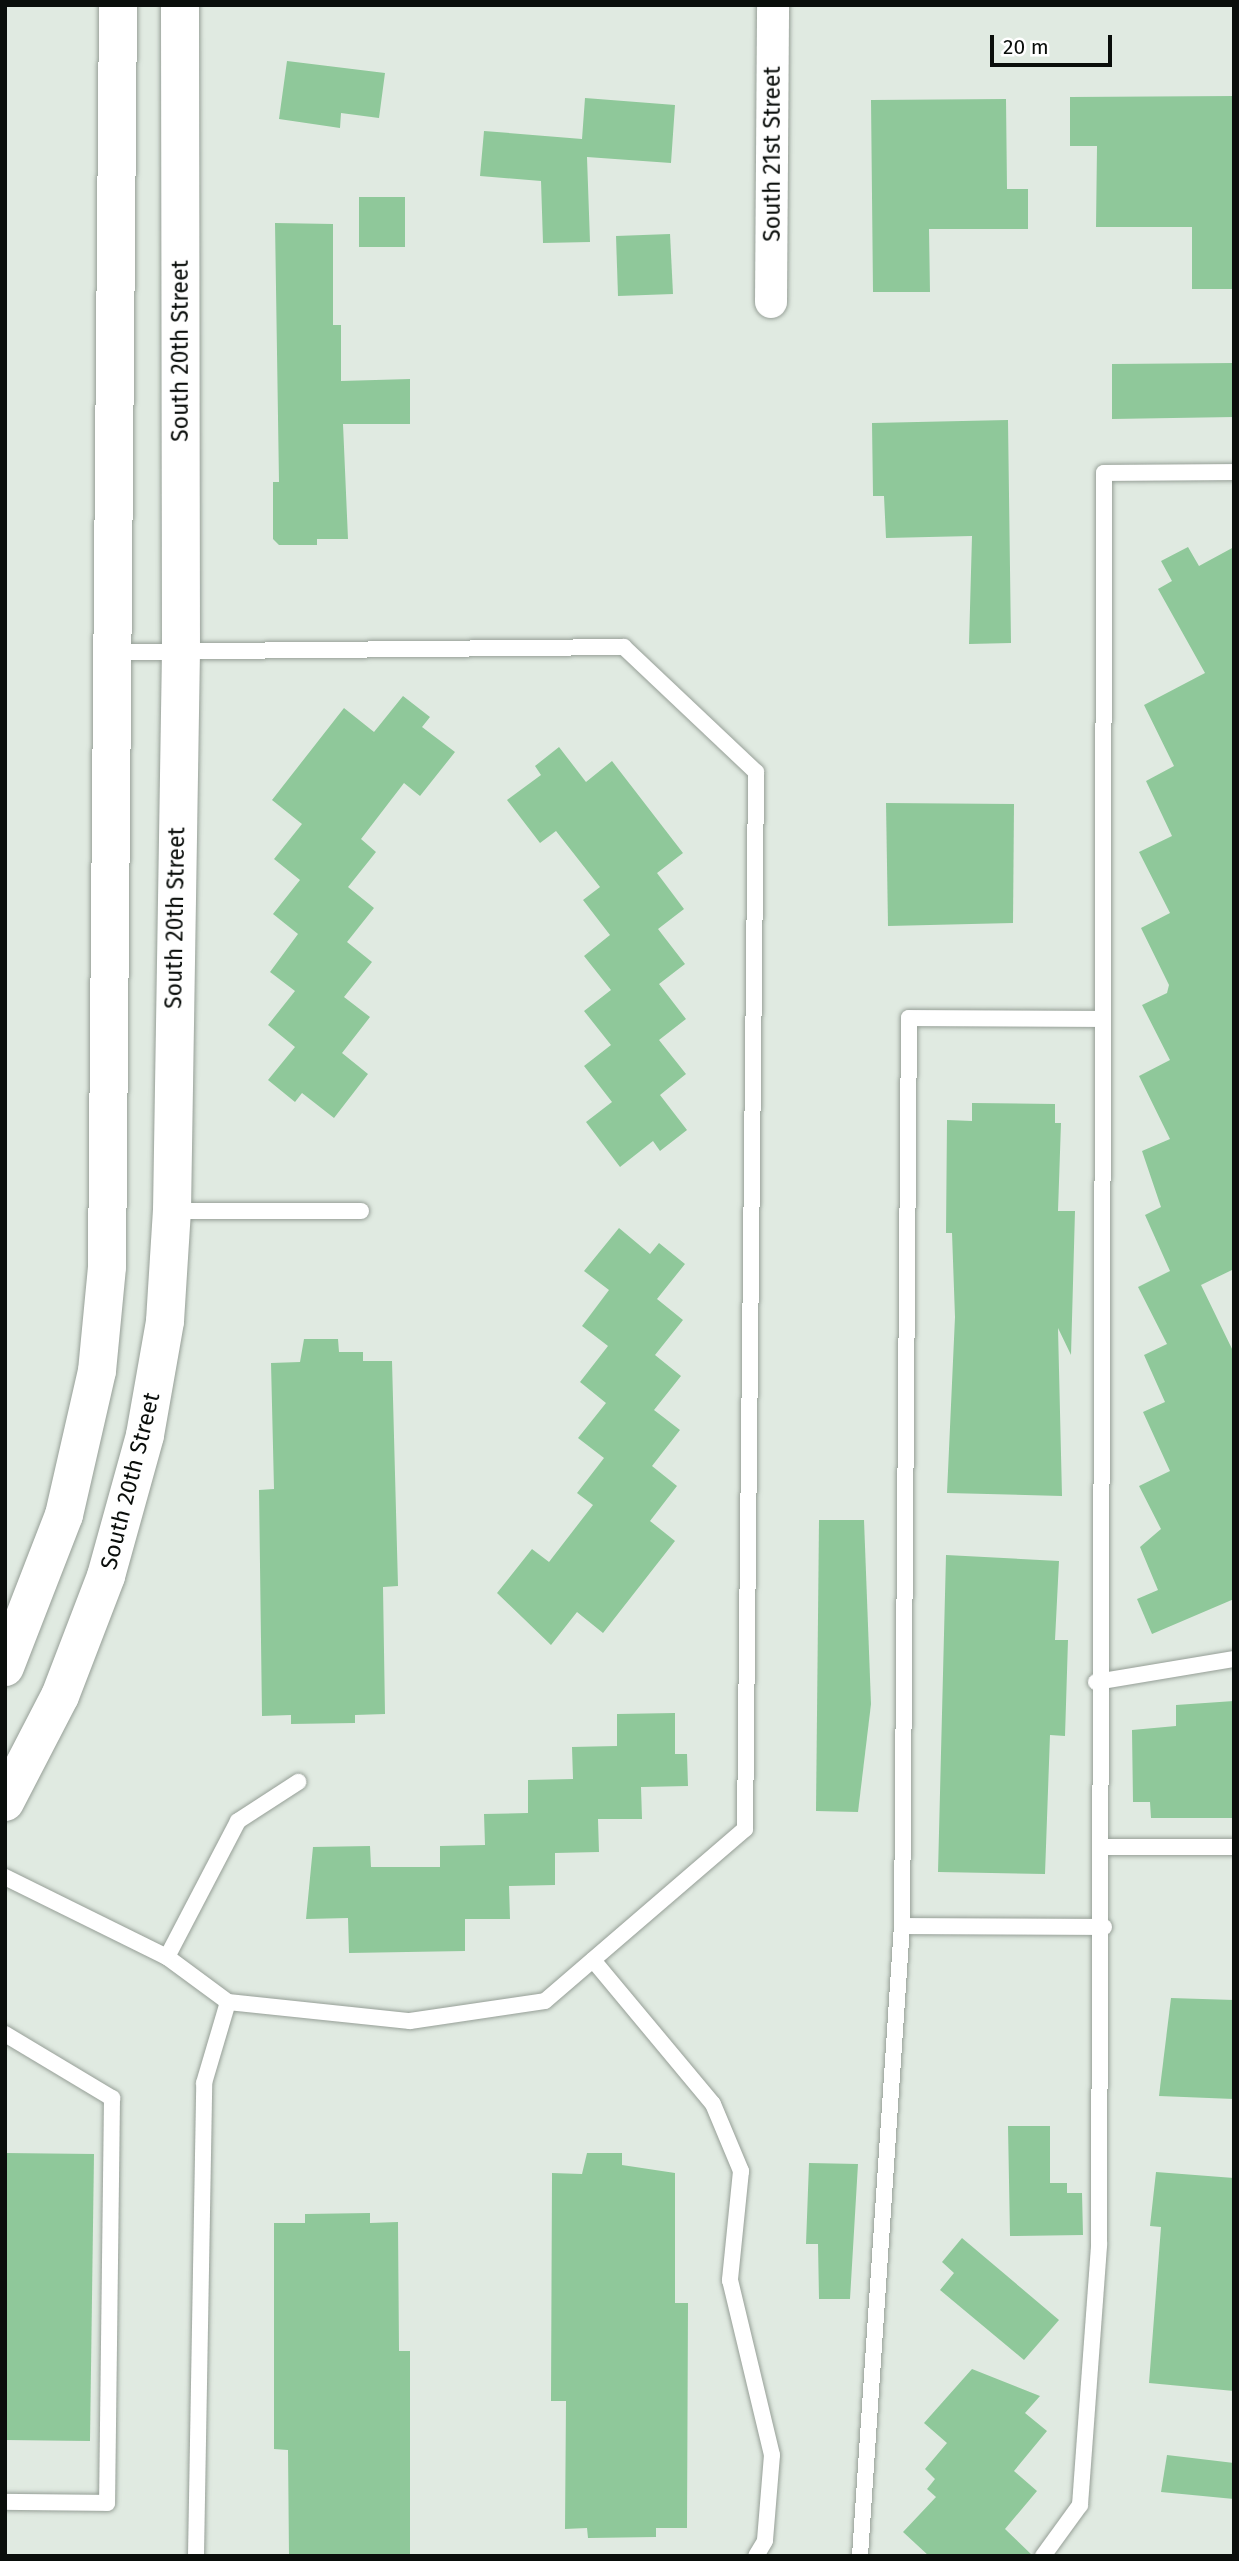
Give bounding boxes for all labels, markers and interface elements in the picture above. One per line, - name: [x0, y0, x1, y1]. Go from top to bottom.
- scale bar: [994, 21, 1116, 65]
- text: 20 m: [1003, 34, 1049, 60]
- street label: South 21st Street: [758, 66, 786, 242]
- street label: South 20th Street: [166, 260, 194, 442]
- street label: South 20th Street: [160, 827, 190, 1009]
- street label: South 20th Street: [95, 1389, 165, 1573]

